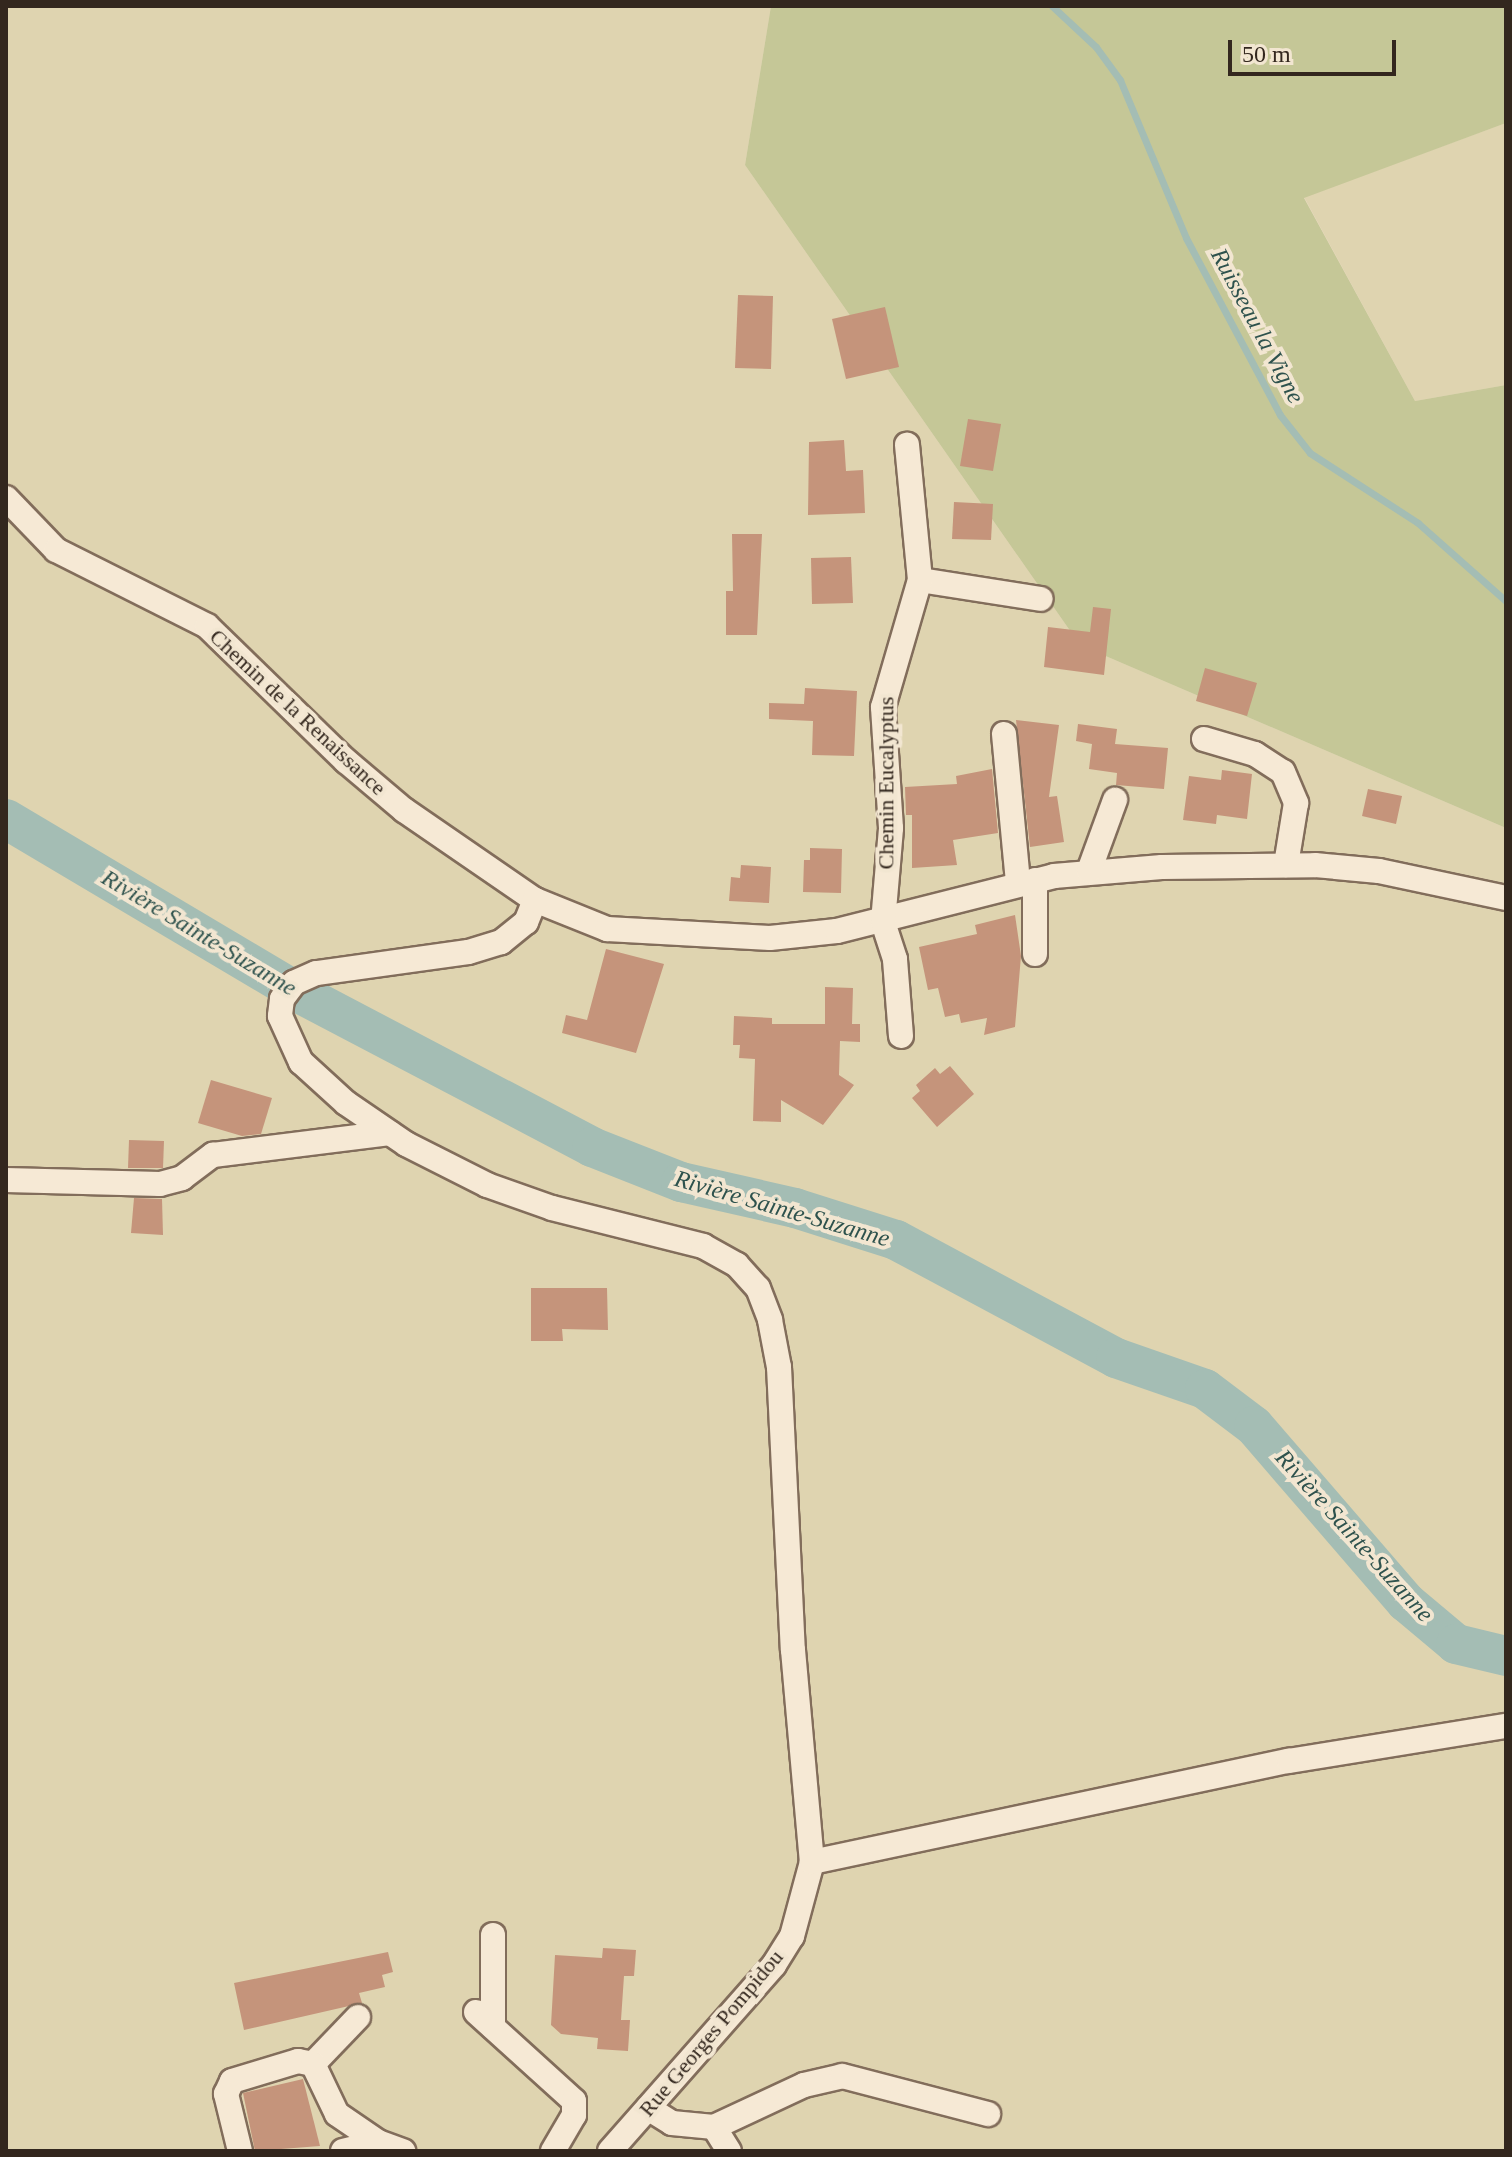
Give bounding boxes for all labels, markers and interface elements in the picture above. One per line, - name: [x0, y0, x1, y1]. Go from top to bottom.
- scale bar: [1232, 24, 1400, 74]
- text: 50 m: [1242, 41, 1291, 67]
- water label: Ruisseau la Vigne: [1204, 244, 1310, 408]
- street label: Chemin de la Renaissance: [204, 623, 392, 801]
- street label: Chemin Eucalyptus: [873, 697, 899, 869]
- water label: Rivière Sainte-Suzanne: [96, 863, 302, 1003]
- water label: Rivière Sainte-Suzanne: [671, 1165, 893, 1253]
- water label: Rivière Sainte-Suzanne: [1269, 1444, 1439, 1628]
- street label: Rue Georges Pompidou: [633, 1944, 789, 2122]

